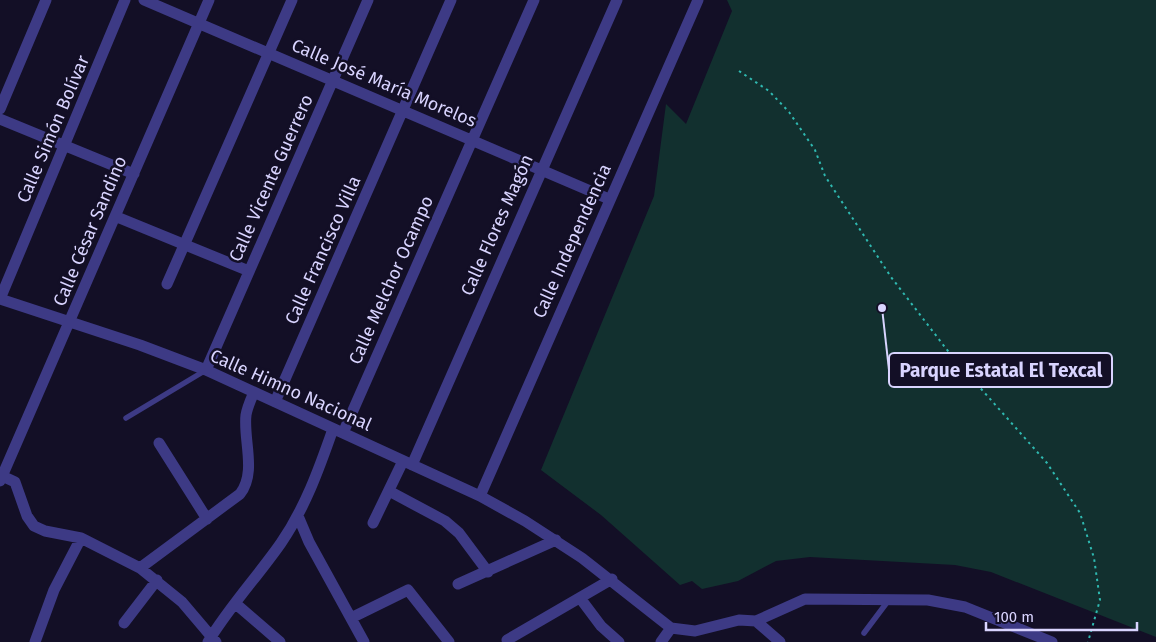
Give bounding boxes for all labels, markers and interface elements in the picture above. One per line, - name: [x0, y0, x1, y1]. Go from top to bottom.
- street label: Calle José María Morelos: [288, 34, 480, 132]
- street label: Calle Simón Bolívar: [12, 52, 94, 206]
- street label: Calle Vicente Guerrero: [224, 91, 318, 265]
- street label: Calle Flores Magón: [456, 151, 538, 299]
- street label: Calle César Sandino: [48, 153, 132, 309]
- street label: Calle Independencia: [528, 160, 616, 322]
- street label: Calle Francisco Villa: [280, 172, 366, 328]
- street label: Calle Melchor Ocampo: [344, 192, 438, 368]
- street label: Calle Himno Nacional: [207, 344, 375, 436]
- callout: Parque Estatal El Texcal: [889, 353, 1112, 387]
- text: Parque Estatal El Texcal: [900, 359, 1103, 382]
- scale bar: [986, 600, 1137, 632]
- text: 100 m: [994, 608, 1034, 626]

